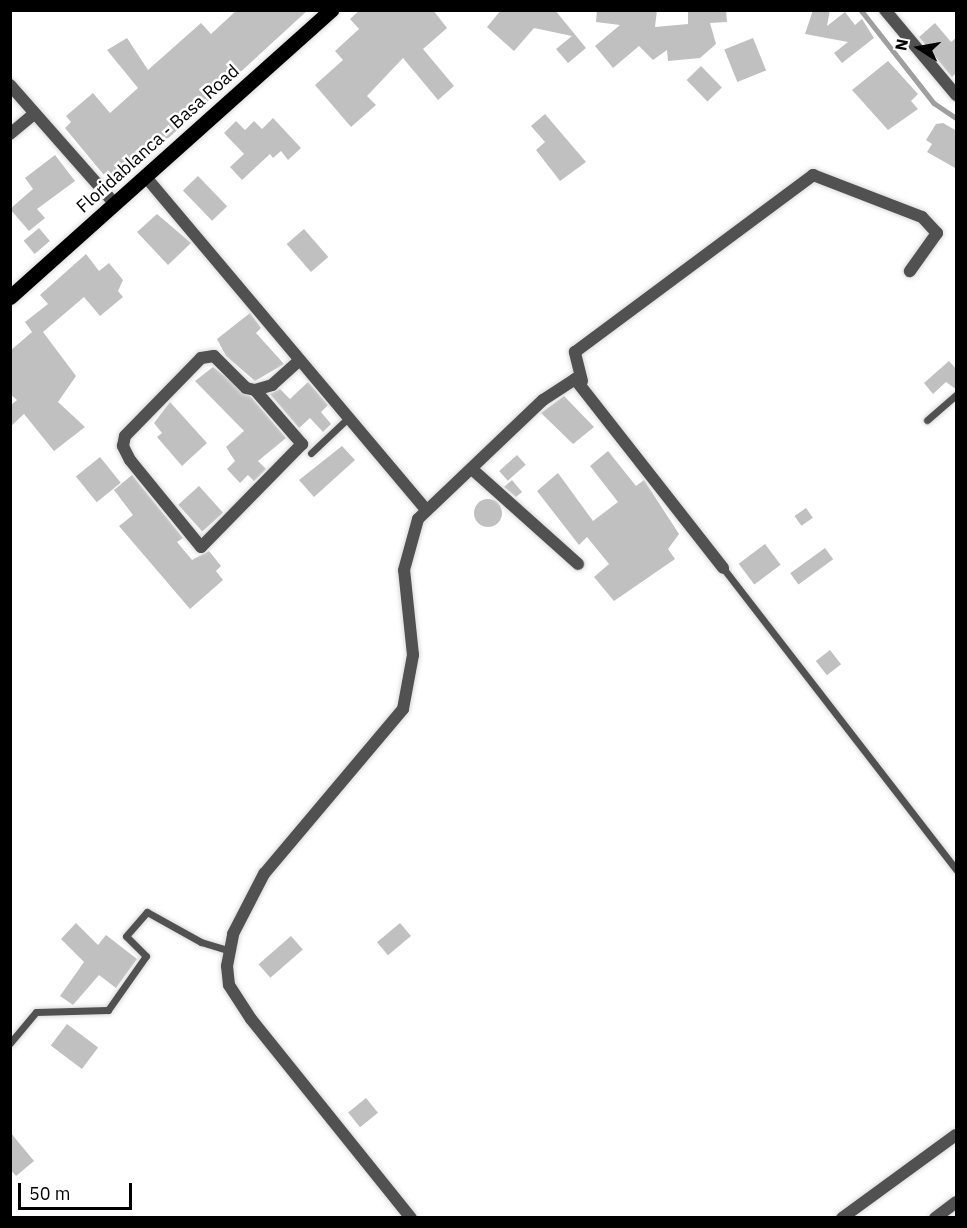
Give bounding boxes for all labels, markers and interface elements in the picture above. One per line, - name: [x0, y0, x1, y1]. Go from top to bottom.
- north arrow: [889, 18, 949, 78]
- text: N: [890, 37, 912, 52]
- street label: Floridablanca - Basa Road: [72, 60, 244, 218]
- scale bar: [21, 1171, 135, 1209]
- text: 50 m: [29, 1182, 71, 1205]

